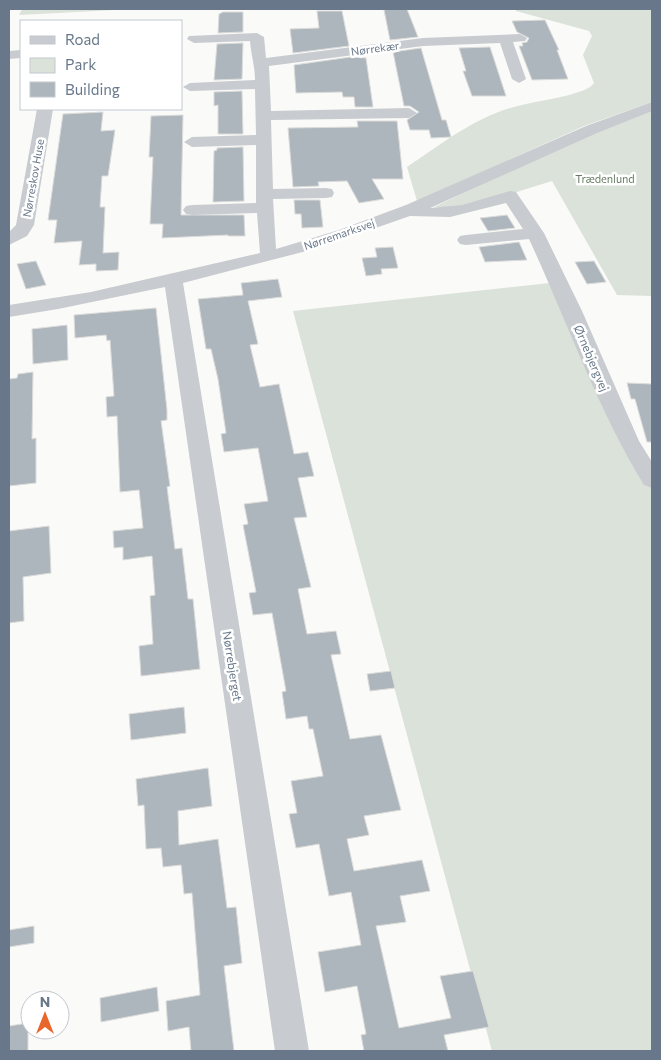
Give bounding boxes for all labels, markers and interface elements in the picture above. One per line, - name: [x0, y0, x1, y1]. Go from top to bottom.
- legend: [20, 20, 182, 110]
- text: Road: [65, 30, 100, 48]
- street label: Nørrekær: [350, 38, 401, 58]
- text: Park: [65, 55, 96, 73]
- text: Building: [65, 80, 120, 98]
- street label: Nørreskov Huse: [20, 138, 46, 218]
- park label: Trædenlund: [575, 172, 635, 185]
- street label: Nørremarksvej: [302, 216, 376, 252]
- street label: Ørnebjergvej: [572, 323, 612, 393]
- street label: Nørrebjerget: [221, 630, 245, 702]
- north arrow: [20, 990, 70, 1040]
- text: N: [40, 993, 50, 1010]

